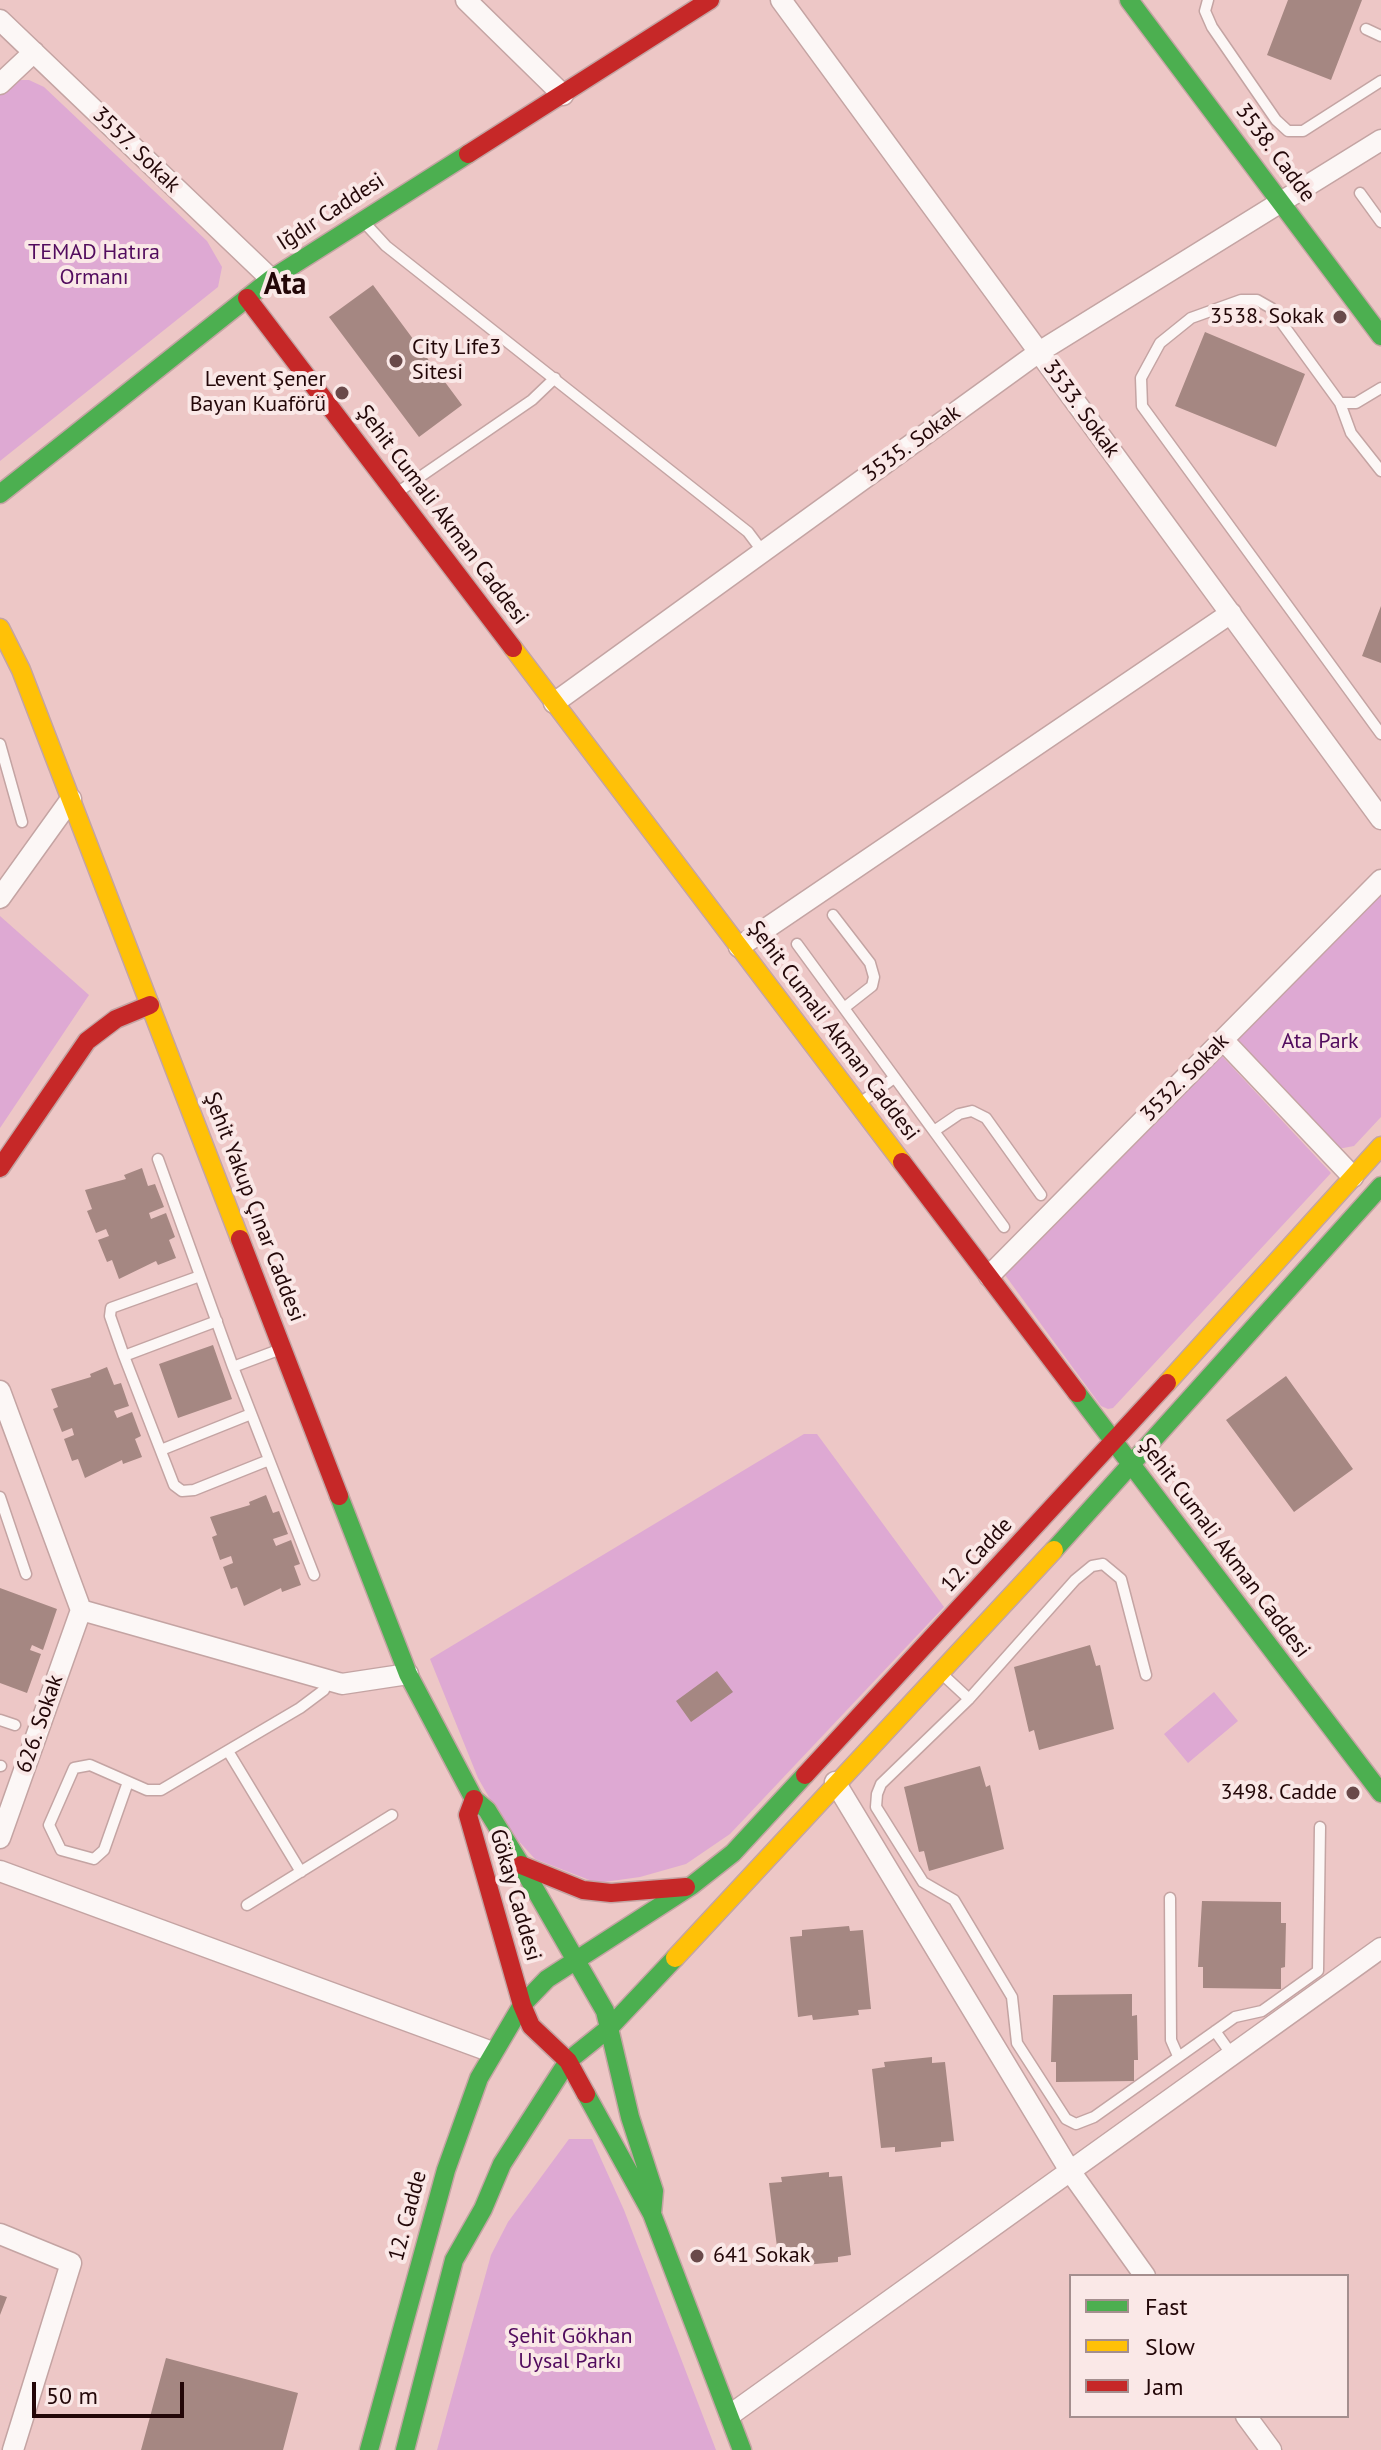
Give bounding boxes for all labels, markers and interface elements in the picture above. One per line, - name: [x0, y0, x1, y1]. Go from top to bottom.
- street label: 3538. Cadde: [1229, 99, 1321, 207]
- street label: 3557. Sokak: [87, 102, 185, 198]
- street label: Iğdır Caddesi: [272, 168, 390, 256]
- park label: TEMAD Hatıra Ormanı: [28, 240, 160, 292]
- district label: Ata: [264, 267, 306, 303]
- place label: 3538. Sokak: [1210, 304, 1324, 330]
- marker: 3538. Sokak: [1331, 308, 1349, 326]
- place label: City Life3 Sitesi: [412, 335, 501, 386]
- marker: City Life3 Sitesi: [387, 352, 405, 370]
- street label: 3533. Sokak: [1037, 355, 1125, 463]
- place label: Levent Şener Bayan Kuaförü: [190, 367, 326, 418]
- marker: Levent Şener Bayan Kuaförü: [333, 384, 351, 402]
- street label: Şehit Cumali Akman Caddesi: [351, 400, 533, 630]
- street label: 3535. Sokak: [858, 400, 966, 488]
- street label: Şehit Cumali Akman Caddesi: [742, 916, 924, 1146]
- street label: 3532. Sokak: [1135, 1028, 1235, 1128]
- park label: Ata Park: [1281, 1029, 1359, 1055]
- street label: Şehit Yakup Çınar Caddesi: [198, 1088, 310, 1326]
- street label: Şehit Cumali Akman Caddesi: [1133, 1433, 1315, 1663]
- street label: 12. Cadde: [936, 1512, 1018, 1598]
- street label: 626. Sokak: [11, 1671, 69, 1777]
- place label: 3498. Cadde: [1221, 1780, 1337, 1806]
- marker: 3498. Cadde: [1344, 1784, 1362, 1802]
- street label: Gökay Caddesi: [484, 1826, 546, 1964]
- street label: 12. Cadde: [383, 2168, 433, 2264]
- place label: 641 Sokak: [713, 2243, 810, 2269]
- marker: 641 Sokak: [688, 2247, 706, 2265]
- legend: [1069, 2274, 1349, 2418]
- text: Fast: [1145, 2291, 1188, 2322]
- park label: Şehit Gökhan Uysal Parkı: [508, 2324, 632, 2376]
- text: Slow: [1145, 2331, 1195, 2362]
- scale bar: [36, 2366, 188, 2416]
- text: Jam: [1145, 2371, 1183, 2402]
- text: 50 m: [46, 2380, 98, 2411]

